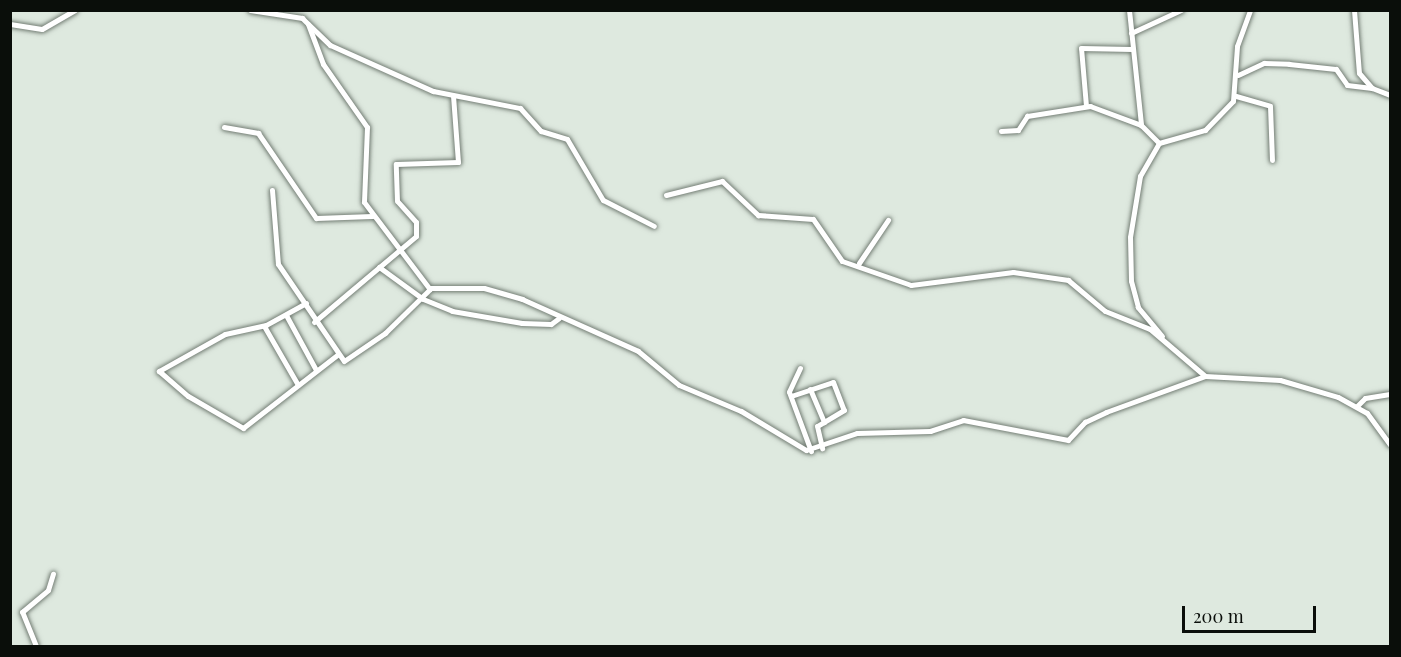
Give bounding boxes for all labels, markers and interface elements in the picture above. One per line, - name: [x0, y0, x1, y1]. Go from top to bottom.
- scale bar: [1185, 594, 1318, 632]
- text: 200 m: [1193, 604, 1244, 628]

